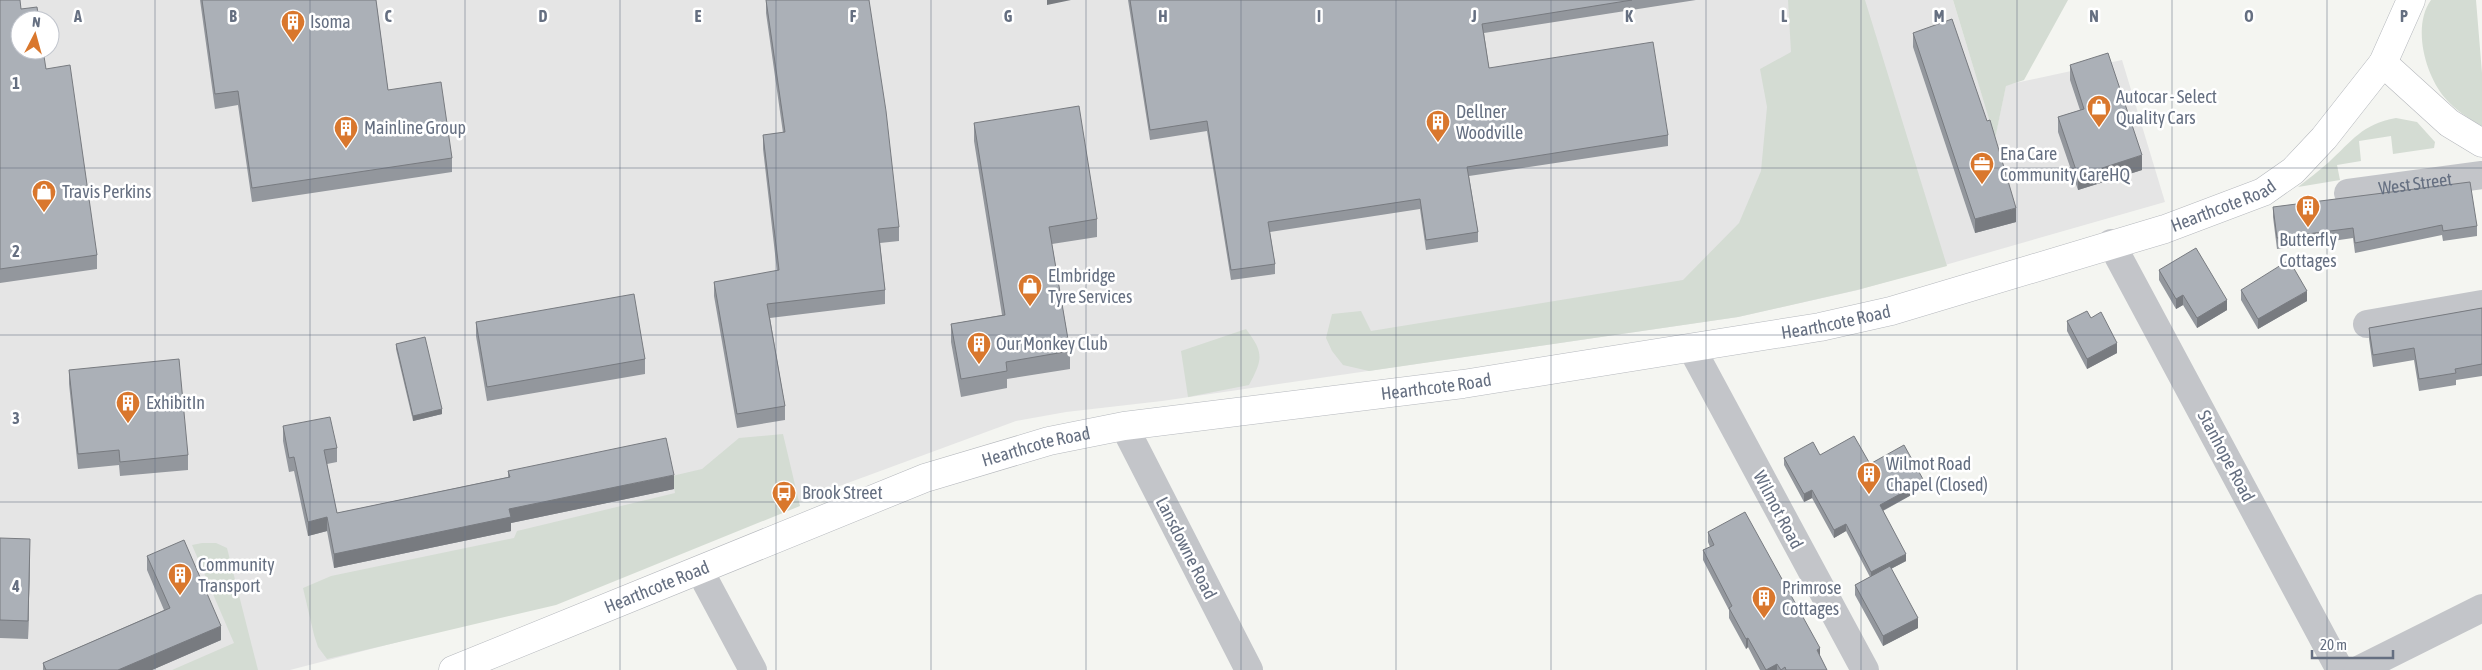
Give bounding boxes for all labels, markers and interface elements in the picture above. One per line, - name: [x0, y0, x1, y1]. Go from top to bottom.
- text: A: [73, 7, 82, 25]
- text: B: [229, 7, 237, 25]
- text: C: [384, 7, 392, 25]
- text: D: [539, 7, 548, 25]
- text: E: [695, 7, 702, 25]
- text: F: [850, 7, 857, 25]
- text: G: [1004, 7, 1013, 25]
- text: H: [1158, 7, 1168, 25]
- text: I: [1317, 7, 1321, 25]
- text: J: [1470, 7, 1477, 25]
- text: K: [1625, 7, 1633, 25]
- text: L: [1781, 7, 1788, 25]
- text: M: [1934, 7, 1944, 25]
- text: N: [2089, 7, 2099, 25]
- text: O: [2244, 7, 2254, 25]
- text: P: [2400, 7, 2408, 25]
- building icon: Isoma: [280, 9, 306, 43]
- north arrow: [10, 10, 60, 60]
- place label: Isoma: [310, 11, 351, 32]
- text: N: [31, 14, 41, 30]
- text: 1: [12, 74, 20, 92]
- place label: Autocar - Select Quality Cars: [2116, 86, 2217, 128]
- shop icon: Autocar - Select Quality Cars: [2086, 94, 2112, 128]
- place label: Dellner Woodville: [1456, 101, 1523, 143]
- building icon: Dellner Woodville: [1425, 109, 1451, 143]
- building icon: Mainline Group: [333, 115, 359, 149]
- place label: Mainline Group: [364, 117, 466, 138]
- place label: Ena Care Community CareHQ: [2000, 143, 2131, 185]
- office icon: Ena Care Community CareHQ: [1969, 151, 1995, 185]
- street label: West Street: [2377, 168, 2454, 199]
- street label: Hearthcote Road: [2168, 175, 2280, 236]
- shop icon: Travis Perkins: [31, 179, 57, 213]
- place label: Travis Perkins: [62, 181, 151, 202]
- building icon: Butterfly Cottages: [2295, 194, 2321, 228]
- place label: Butterfly Cottages: [2279, 229, 2337, 271]
- text: 2: [12, 242, 20, 260]
- place label: Elmbridge Tyre Services: [1048, 265, 1132, 307]
- shop icon: Elmbridge Tyre Services: [1017, 273, 1043, 307]
- street label: Hearthcote Road: [1780, 300, 1893, 343]
- building icon: Our Monkey Club: [966, 331, 992, 365]
- place label: Our Monkey Club: [996, 333, 1108, 354]
- street label: Hearthcote Road: [1380, 369, 1493, 404]
- building icon: ExhibitIn: [115, 390, 141, 424]
- place label: ExhibitIn: [146, 392, 205, 413]
- street label: Stanhope Road: [2194, 406, 2259, 505]
- text: 3: [12, 409, 20, 427]
- street label: Hearthcote Road: [979, 422, 1092, 470]
- place label: Wilmot Road Chapel (Closed): [1886, 453, 1988, 495]
- building icon: Wilmot Road Chapel (Closed): [1856, 461, 1882, 495]
- street label: Wilmot Road: [1749, 467, 1808, 552]
- bus stop icon: Brook Street: [771, 480, 797, 514]
- place label: Brook Street: [802, 482, 883, 503]
- street label: Lansdowne Road: [1152, 493, 1221, 602]
- place label: Community Transport: [198, 554, 275, 596]
- street label: Hearthcote Road: [601, 556, 712, 617]
- building icon: Community Transport: [167, 562, 193, 596]
- text: 4: [11, 577, 20, 595]
- place label: Primrose Cottages: [1782, 577, 1842, 619]
- building icon: Primrose Cottages: [1751, 585, 1777, 619]
- scale bar: [2312, 628, 2393, 660]
- text: 20 m: [2320, 636, 2347, 653]

